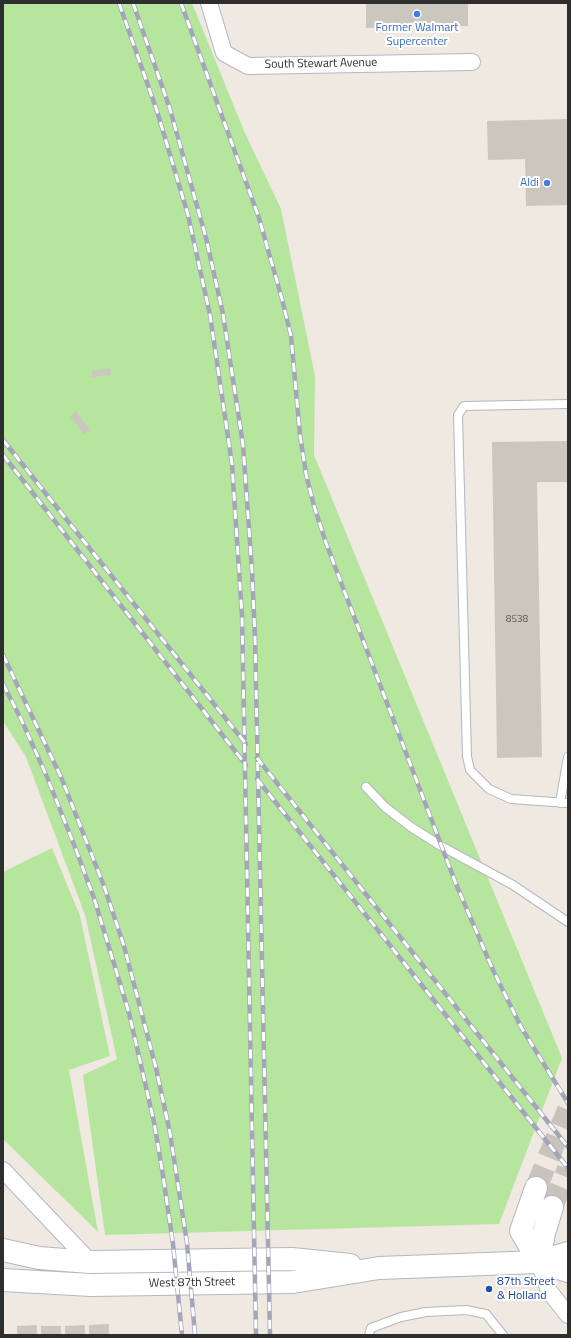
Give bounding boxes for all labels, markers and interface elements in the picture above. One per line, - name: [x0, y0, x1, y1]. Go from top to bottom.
- marker: Former Walmart Supercenter: [412, 9, 422, 19]
- place label: Former Walmart Supercenter: [375, 21, 459, 49]
- street label: South Stewart Avenue: [265, 56, 377, 72]
- place label: Aldi: [520, 176, 539, 190]
- marker: Aldi: [542, 178, 552, 188]
- house number: 8538: [506, 614, 528, 626]
- street label: West 87th Street: [149, 1275, 235, 1291]
- place label: 87th Street & Holland: [497, 1275, 555, 1303]
- marker: 87th Street & Holland: [484, 1284, 494, 1294]

